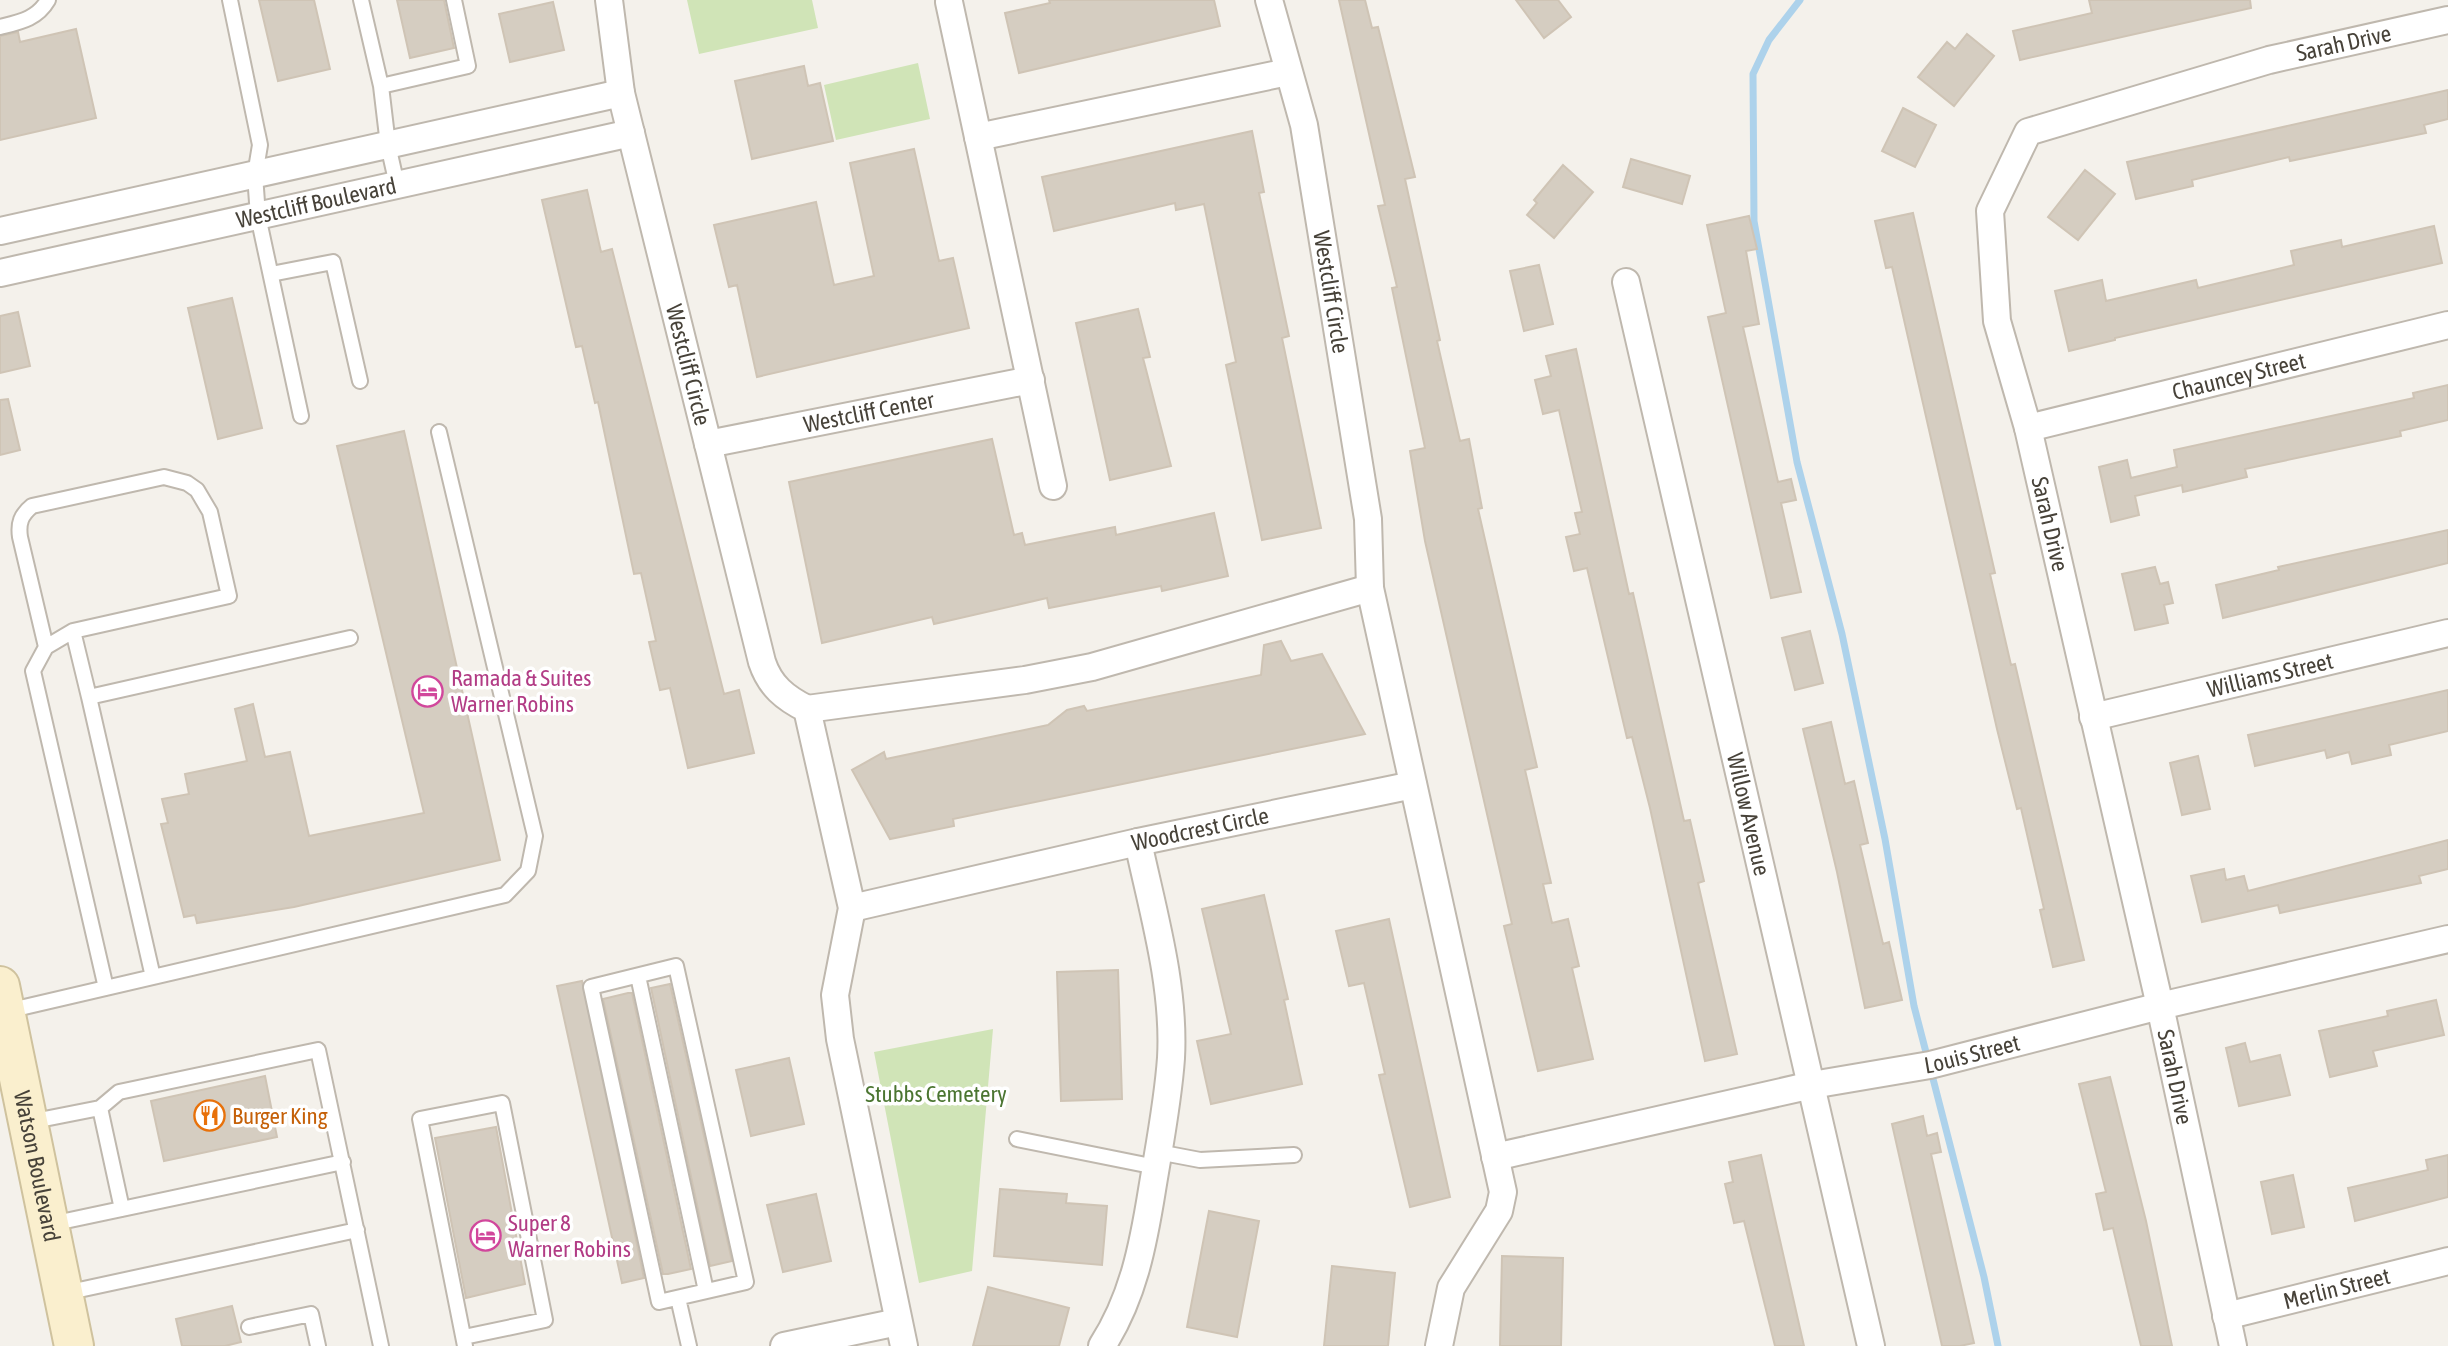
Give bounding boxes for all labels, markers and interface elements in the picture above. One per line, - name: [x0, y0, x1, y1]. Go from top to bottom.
- street label: Sarah Drive: [2294, 20, 2394, 67]
- street label: Westcliff Boulevard: [234, 172, 399, 233]
- street label: Westcliff Circle: [1308, 229, 1354, 355]
- street label: Westcliff Circle: [661, 302, 716, 428]
- street label: Chauncey Street: [2169, 347, 2308, 405]
- street label: Westcliff Center: [802, 386, 937, 438]
- street label: Sarah Drive: [2026, 474, 2074, 574]
- street label: Williams Street: [2205, 648, 2336, 703]
- place label: Ramada & Suites Warner Robins: [451, 665, 591, 717]
- hotel icon: Ramada & Suites Warner Robins: [411, 674, 445, 708]
- street label: Willow Avenue: [1722, 750, 1775, 878]
- street label: Woodcrest Circle: [1129, 802, 1271, 856]
- street label: Sarah Drive: [2152, 1027, 2198, 1127]
- street label: Louis Street: [1922, 1029, 2023, 1079]
- park label: Stubbs Cemetery: [865, 1081, 1007, 1107]
- street label: Watson Boulevard: [9, 1089, 65, 1244]
- restaurant icon: Burger King: [192, 1099, 226, 1133]
- place label: Burger King: [232, 1103, 328, 1129]
- place label: Super 8 Warner Robins: [508, 1210, 631, 1262]
- hotel icon: Super 8 Warner Robins: [468, 1219, 502, 1253]
- street label: Merlin Street: [2281, 1263, 2393, 1314]

